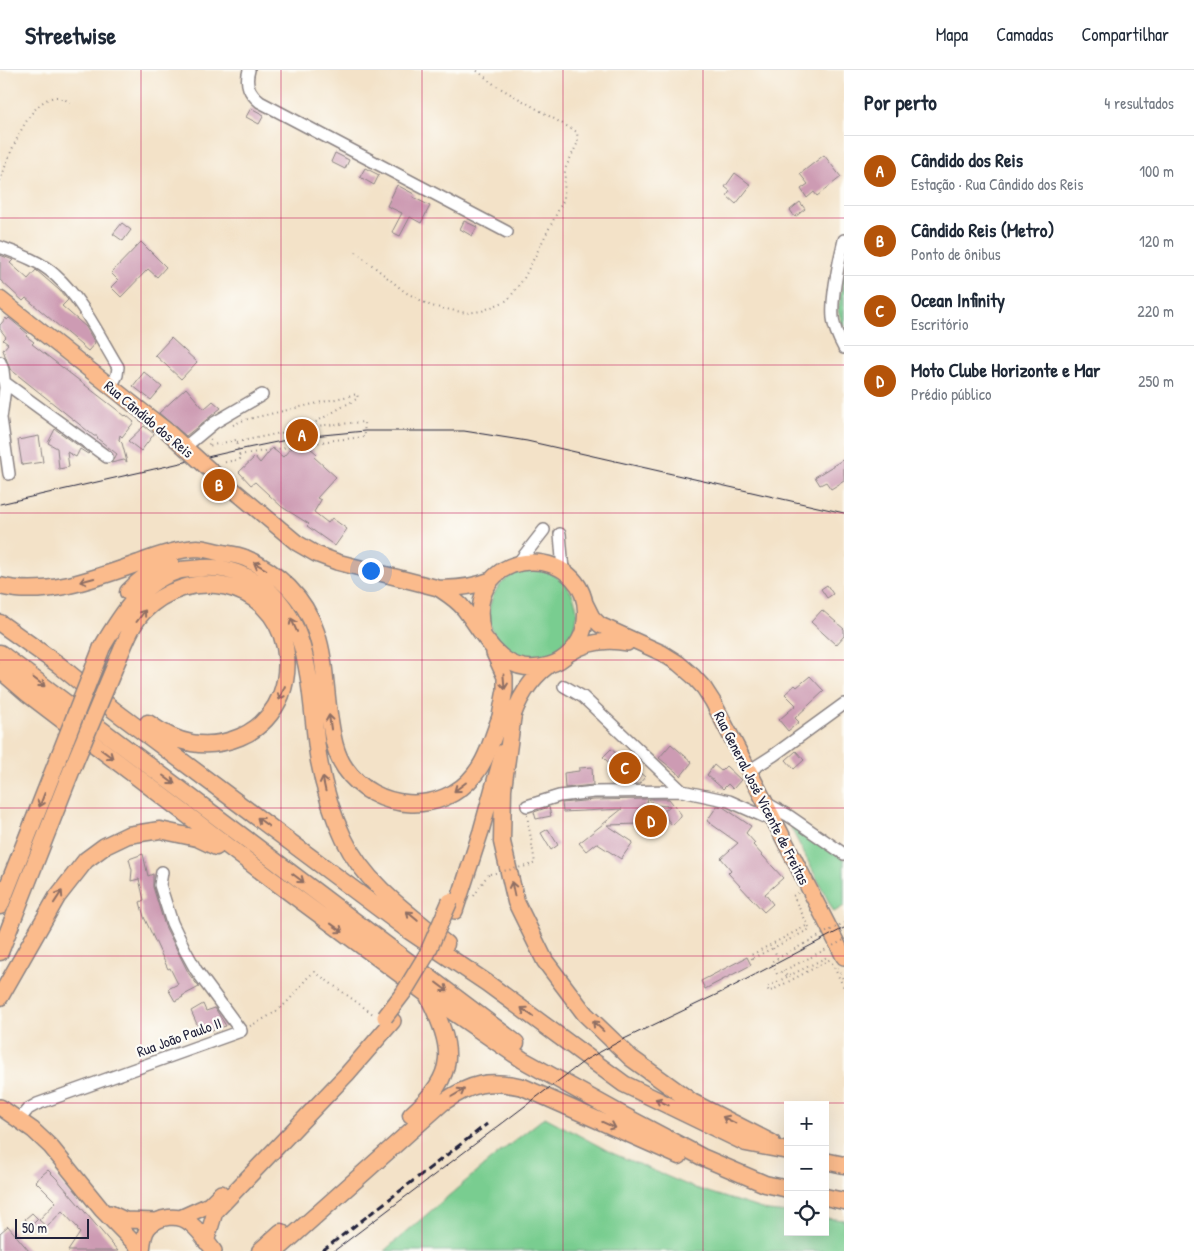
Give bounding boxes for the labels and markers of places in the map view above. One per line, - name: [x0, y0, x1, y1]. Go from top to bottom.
- pin: A: [286, 416, 318, 454]
- pin: B: [203, 466, 235, 504]
- pin: C: [609, 749, 641, 787]
- pin: D: [635, 802, 667, 840]

